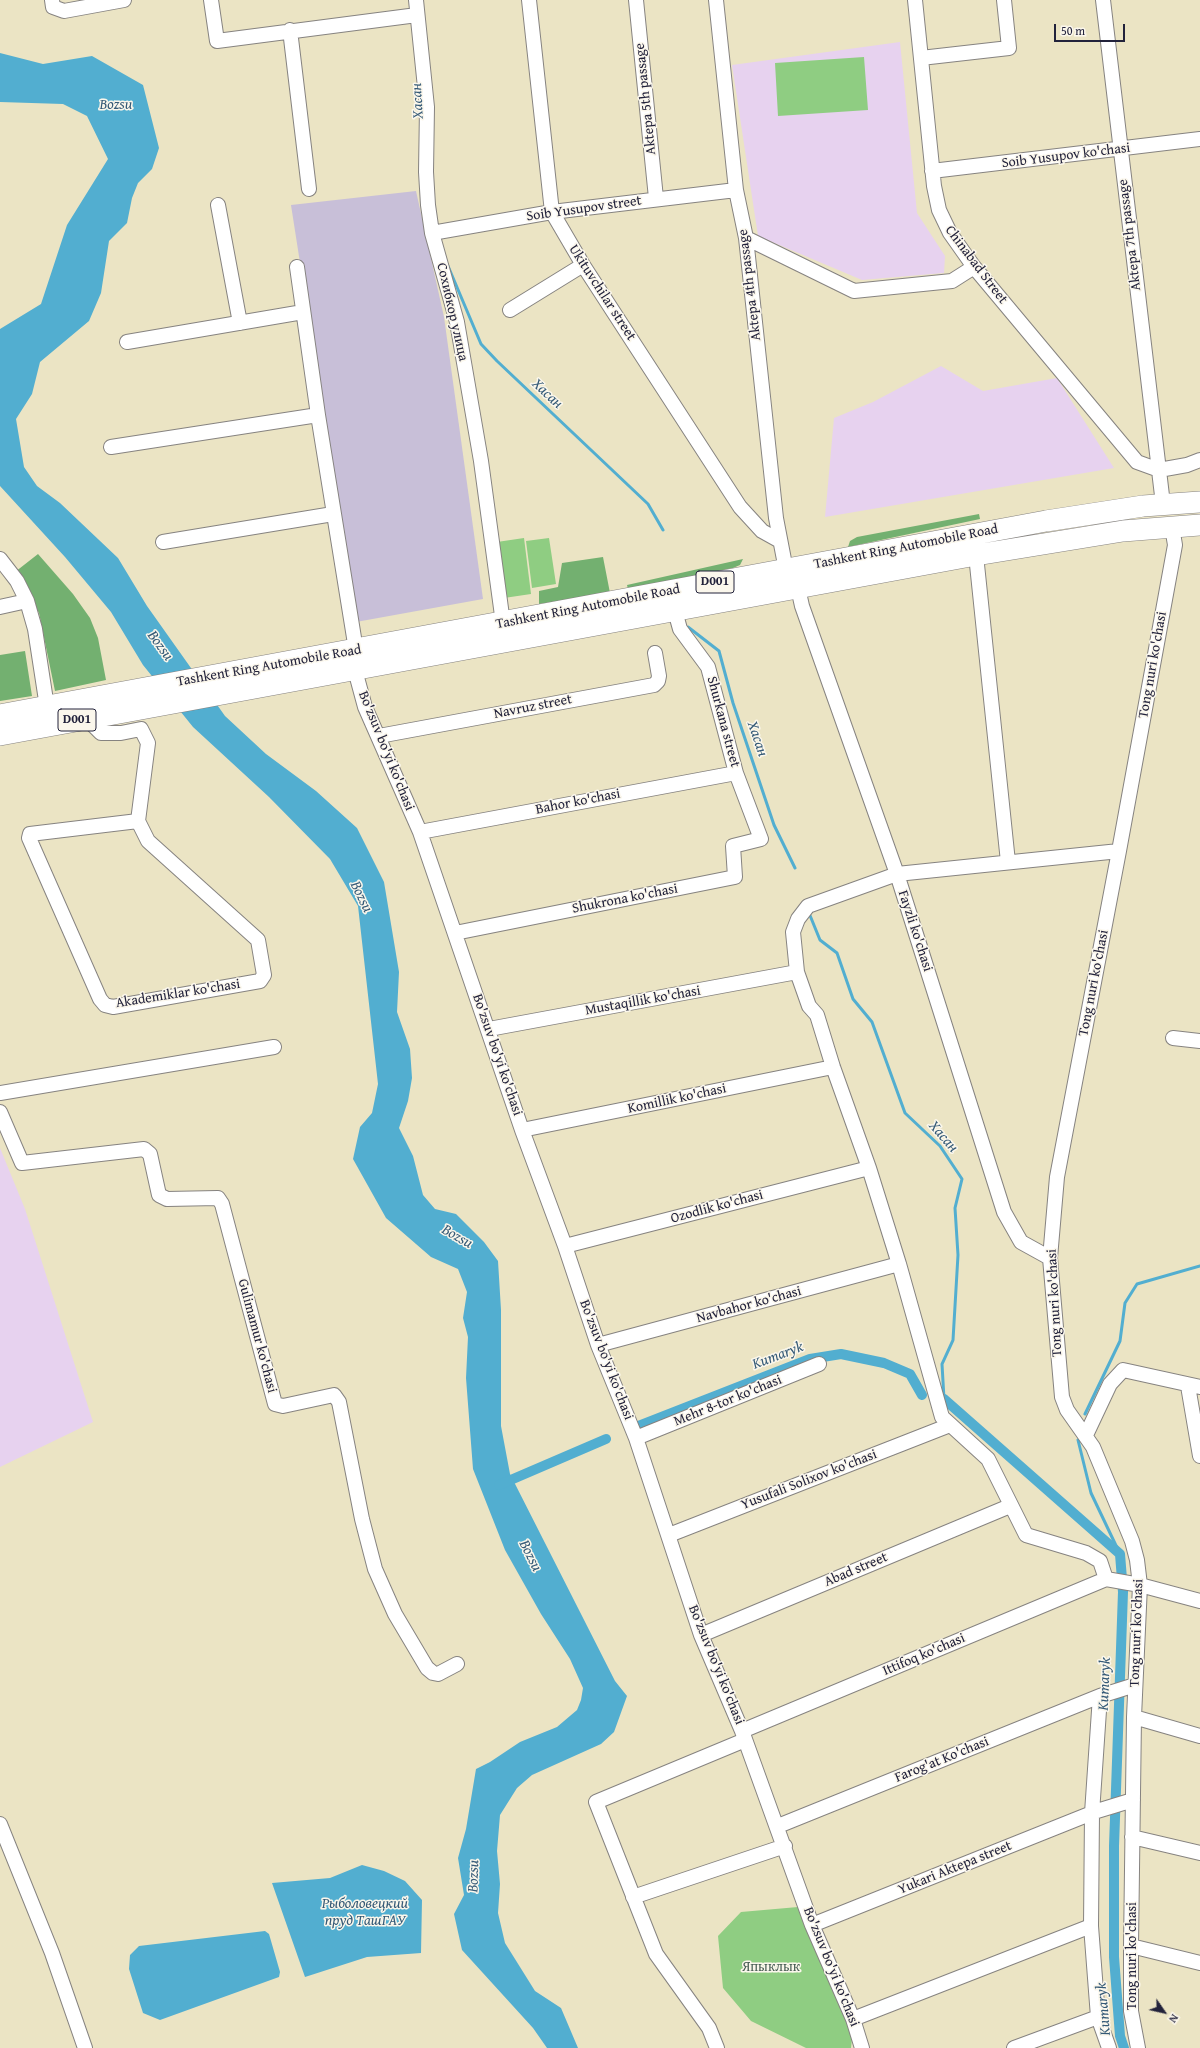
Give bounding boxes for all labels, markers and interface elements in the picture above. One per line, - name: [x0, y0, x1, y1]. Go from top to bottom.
- scale bar: [1056, 16, 1127, 42]
- text: 50 m: [1061, 22, 1085, 39]
- street label: Aktepa 5th passage: [632, 42, 660, 156]
- water label: Хасан: [408, 82, 428, 120]
- water label: Bozsu: [100, 96, 132, 114]
- street label: Soib Yusupov ko'chasi: [1001, 140, 1131, 172]
- street label: Aktepa 7th passage: [1115, 178, 1145, 292]
- street label: Soib Yusupov street: [525, 193, 643, 225]
- street label: Chinabad Street: [941, 223, 1011, 307]
- street label: Aktepa 4th passage: [735, 228, 765, 342]
- street label: Ukituvchilar street: [565, 242, 639, 344]
- street label: Сохибкор улица: [433, 261, 471, 363]
- water label: Хасан: [528, 375, 566, 413]
- street label: Tashkent Ring Automobile Road: [812, 521, 1000, 573]
- road number: D001: [696, 571, 734, 593]
- street label: Tashkent Ring Automobile Road: [494, 581, 682, 633]
- street label: Tong nuri ko'chasi: [1135, 610, 1171, 720]
- water label: Bozsu: [143, 627, 177, 665]
- street label: Tashkent Ring Automobile Road: [175, 641, 363, 691]
- street label: Shurkana street: [703, 675, 743, 769]
- street label: Bo'zsuv bo'yi ko'chasi: [354, 689, 418, 813]
- street label: Navruz street: [493, 691, 573, 723]
- road number: D001: [58, 709, 96, 731]
- water label: Хасан: [743, 719, 771, 759]
- street label: Bahor ko'chasi: [534, 786, 622, 818]
- water label: Bozsu: [346, 878, 376, 916]
- street label: Shukrona ko'chasi: [571, 881, 679, 917]
- street label: Fayzli ko'chasi: [894, 888, 936, 974]
- street label: Tong nuri ko'chasi: [1075, 928, 1113, 1038]
- street label: Akademiklar ko'chasi: [115, 976, 241, 1012]
- street label: Mustaqillik ko'chasi: [584, 983, 702, 1019]
- street label: Bo'zsuv bo'yi ko'chasi: [468, 992, 526, 1118]
- street label: Komillik ko'chasi: [626, 1080, 728, 1118]
- water label: Хасан: [924, 1117, 962, 1157]
- street label: Ozodlik ko'chasi: [669, 1187, 765, 1227]
- water label: Bozsu: [438, 1221, 476, 1253]
- street label: Tong nuri ko'chasi: [1044, 1249, 1066, 1357]
- street label: Gulimamur ko'chasi: [234, 1277, 280, 1395]
- street label: Navbahor ko'chasi: [695, 1283, 803, 1327]
- street label: Bo'zsuv bo'yi ko'chasi: [575, 1297, 637, 1423]
- water label: Kumaryk: [750, 1338, 806, 1374]
- street label: Mehr 8-tor ko'chasi: [672, 1372, 784, 1430]
- street label: Yusufali Solixov ko'chasi: [739, 1446, 879, 1514]
- water label: Bozsu: [515, 1537, 545, 1575]
- street label: Abad street: [822, 1549, 890, 1591]
- street label: Tong nuri ko'chasi: [1127, 1579, 1147, 1687]
- street label: Bo'zsuv bo'yi ko'chasi: [684, 1603, 748, 1727]
- street label: Ittifoq ko'chasi: [880, 1630, 968, 1680]
- water label: Kumaryk: [1095, 1657, 1115, 1711]
- street label: Farog'at Ko'chasi: [893, 1734, 991, 1786]
- street label: Yukari Aktepa street: [896, 1838, 1014, 1898]
- water label: Bozsu: [464, 1859, 484, 1893]
- water label: Рыболовецкий пруд ТашГАУ: [322, 1895, 408, 1930]
- street label: Tong nuri ko'chasi: [1124, 1902, 1140, 2010]
- street label: Bo'zsuv bo'yi ko'chasi: [799, 1905, 863, 2029]
- park label: Япыклык: [742, 1959, 800, 1975]
- water label: Kumaryk: [1093, 1982, 1115, 2036]
- north arrow: [1144, 1992, 1184, 2032]
- text: N: [1165, 2011, 1183, 2026]

